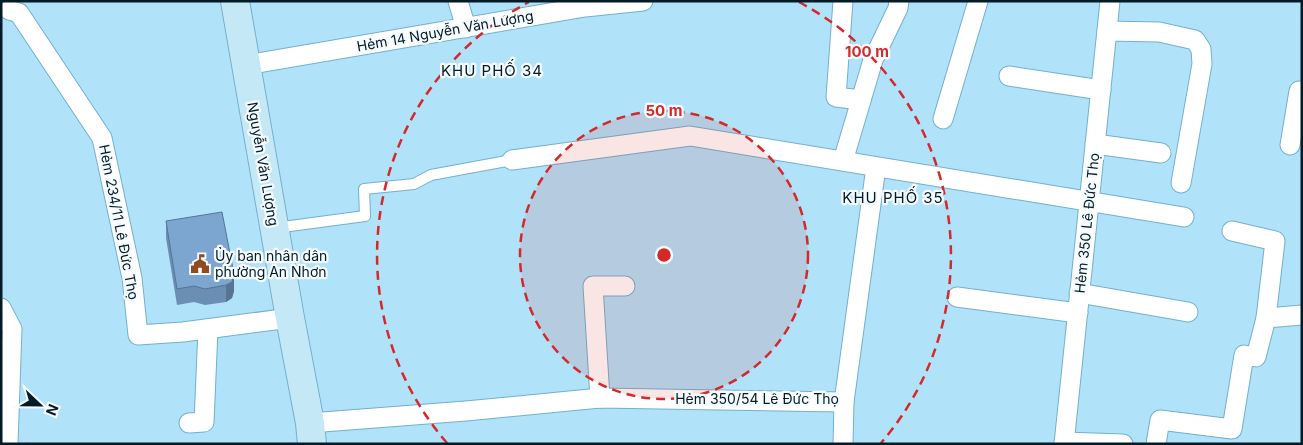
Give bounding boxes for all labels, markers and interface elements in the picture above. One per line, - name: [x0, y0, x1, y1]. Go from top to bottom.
- street label: Hẻm 14 Nguyễn Văn Lượng: [355, 7, 535, 54]
- text: 100 m: [845, 42, 889, 61]
- district label: KHU PHỐ 34: [441, 59, 543, 80]
- street label: Nguyễn Văn Lượng: [244, 101, 283, 227]
- text: 50 m: [646, 101, 682, 120]
- street label: Hẻm 234/11 Lê Đức Thọ: [96, 143, 143, 301]
- street label: Hẻm 350 Lê Đức Thọ: [1071, 152, 1102, 294]
- district label: KHU PHỐ 35: [842, 186, 944, 207]
- centre of rings: [655, 246, 673, 264]
- place label: Ủy ban nhân dân phường An Nhơn: [215, 247, 327, 280]
- public building icon: Ủy ban nhân dân phường An Nhơn: [189, 253, 211, 275]
- north arrow: [15, 380, 65, 430]
- street label: Hẻm 350/54 Lê Đức Thọ: [675, 390, 839, 407]
- text: N: [43, 402, 62, 418]

